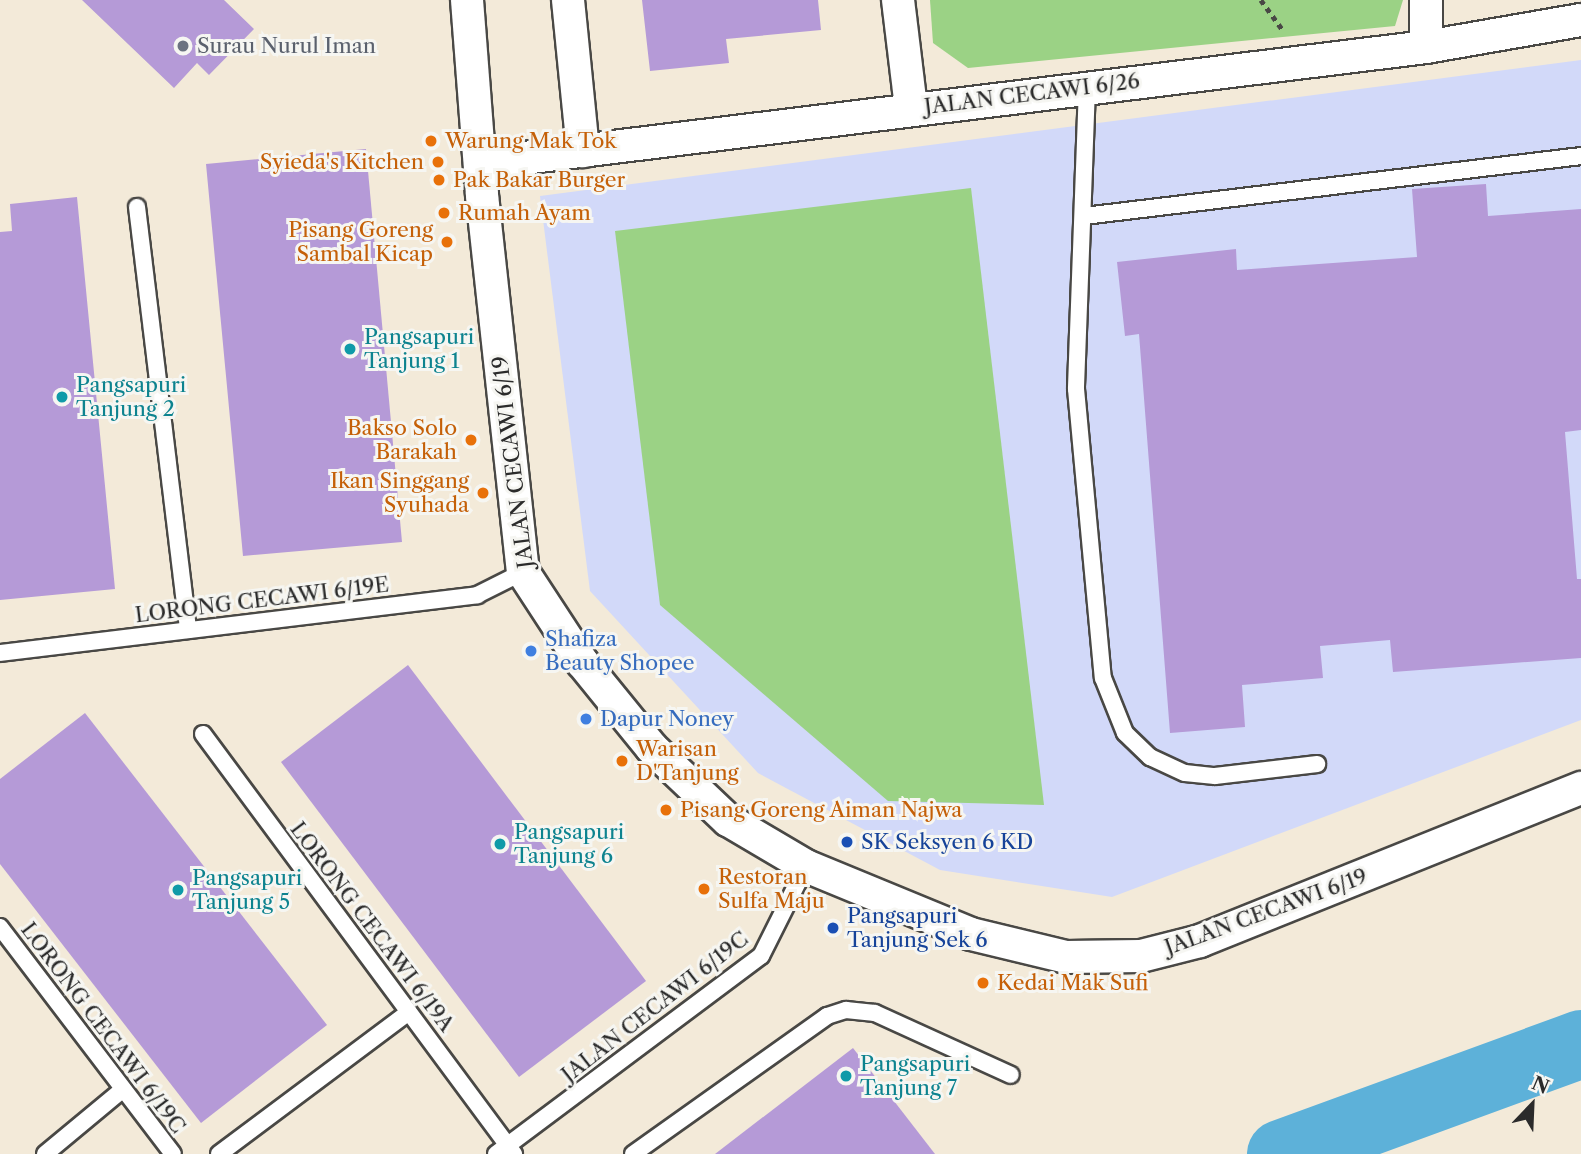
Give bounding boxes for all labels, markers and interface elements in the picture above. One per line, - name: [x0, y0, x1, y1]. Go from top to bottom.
- place label: Surau Nurul Iman: [197, 33, 376, 59]
- marker: Surau Nurul Iman: [175, 38, 191, 54]
- street label: JALAN CECAWI 6/26: [923, 68, 1141, 120]
- place label: Warung Mak Tok: [445, 128, 617, 154]
- marker: Warung Mak Tok: [423, 133, 439, 149]
- place label: Syieda's Kitchen: [260, 149, 424, 175]
- marker: Syieda's Kitchen: [430, 154, 446, 170]
- place label: Pak Bakar Burger: [453, 167, 626, 193]
- marker: Pak Bakar Burger: [431, 172, 447, 188]
- place label: Rumah Ayam: [458, 200, 592, 226]
- marker: Rumah Ayam: [436, 205, 452, 221]
- place label: Pisang Goreng Sambal Kicap: [288, 217, 433, 267]
- marker: Pisang Goreng Sambal Kicap: [439, 234, 455, 250]
- place label: Pangsapuri Tanjung 1: [364, 324, 474, 374]
- marker: Pangsapuri Tanjung 1: [342, 341, 358, 357]
- street label: JALAN CECAWI 6/19: [487, 354, 539, 570]
- place label: Pangsapuri Tanjung 2: [76, 372, 186, 422]
- marker: Pangsapuri Tanjung 2: [54, 389, 70, 405]
- place label: Bakso Solo Barakah: [347, 415, 457, 465]
- marker: Bakso Solo Barakah: [463, 432, 479, 448]
- place label: Ikan Singgang Syuhada: [330, 468, 469, 518]
- marker: Ikan Singgang Syuhada: [475, 485, 491, 501]
- street label: LORONG CECAWI 6/19E: [134, 572, 390, 628]
- place label: Shafiza Beauty Shopee: [545, 626, 695, 676]
- marker: Shafiza Beauty Shopee: [523, 643, 539, 659]
- place label: Dapur Noney: [600, 706, 734, 732]
- marker: Dapur Noney: [578, 711, 594, 727]
- place label: Warisan D'Tanjung: [636, 736, 739, 786]
- marker: Warisan D'Tanjung: [614, 753, 630, 769]
- place label: Pisang Goreng Aiman Najwa: [680, 797, 963, 823]
- marker: Pisang Goreng Aiman Najwa: [658, 802, 674, 818]
- street label: LORONG CECAWI 6/19A: [285, 817, 459, 1037]
- place label: Pangsapuri Tanjung 6: [514, 819, 624, 869]
- place label: SK Seksyen 6 KD: [861, 829, 1034, 855]
- marker: SK Seksyen 6 KD: [839, 834, 855, 850]
- marker: Pangsapuri Tanjung 6: [492, 836, 508, 852]
- place label: Restoran Sulfa Maju: [718, 864, 825, 914]
- street label: JALAN CECAWI 6/19: [1161, 864, 1371, 960]
- place label: Pangsapuri Tanjung 5: [192, 865, 302, 915]
- marker: Restoran Sulfa Maju: [696, 881, 712, 897]
- marker: Pangsapuri Tanjung 5: [170, 882, 186, 898]
- place label: Pangsapuri Tanjung Sek 6: [847, 903, 988, 953]
- street label: LORONG CECAWI 6/19C: [15, 918, 191, 1138]
- marker: Pangsapuri Tanjung Sek 6: [825, 920, 841, 936]
- street label: JALAN CECAWI 6/19C: [557, 926, 753, 1088]
- place label: Kedai Mak Sufi: [997, 970, 1149, 996]
- marker: Kedai Mak Sufi: [975, 975, 991, 991]
- place label: Pangsapuri Tanjung 7: [860, 1051, 970, 1101]
- marker: Pangsapuri Tanjung 7: [838, 1068, 854, 1084]
- north arrow: [1497, 1070, 1567, 1140]
- text: N: [1528, 1071, 1552, 1099]

